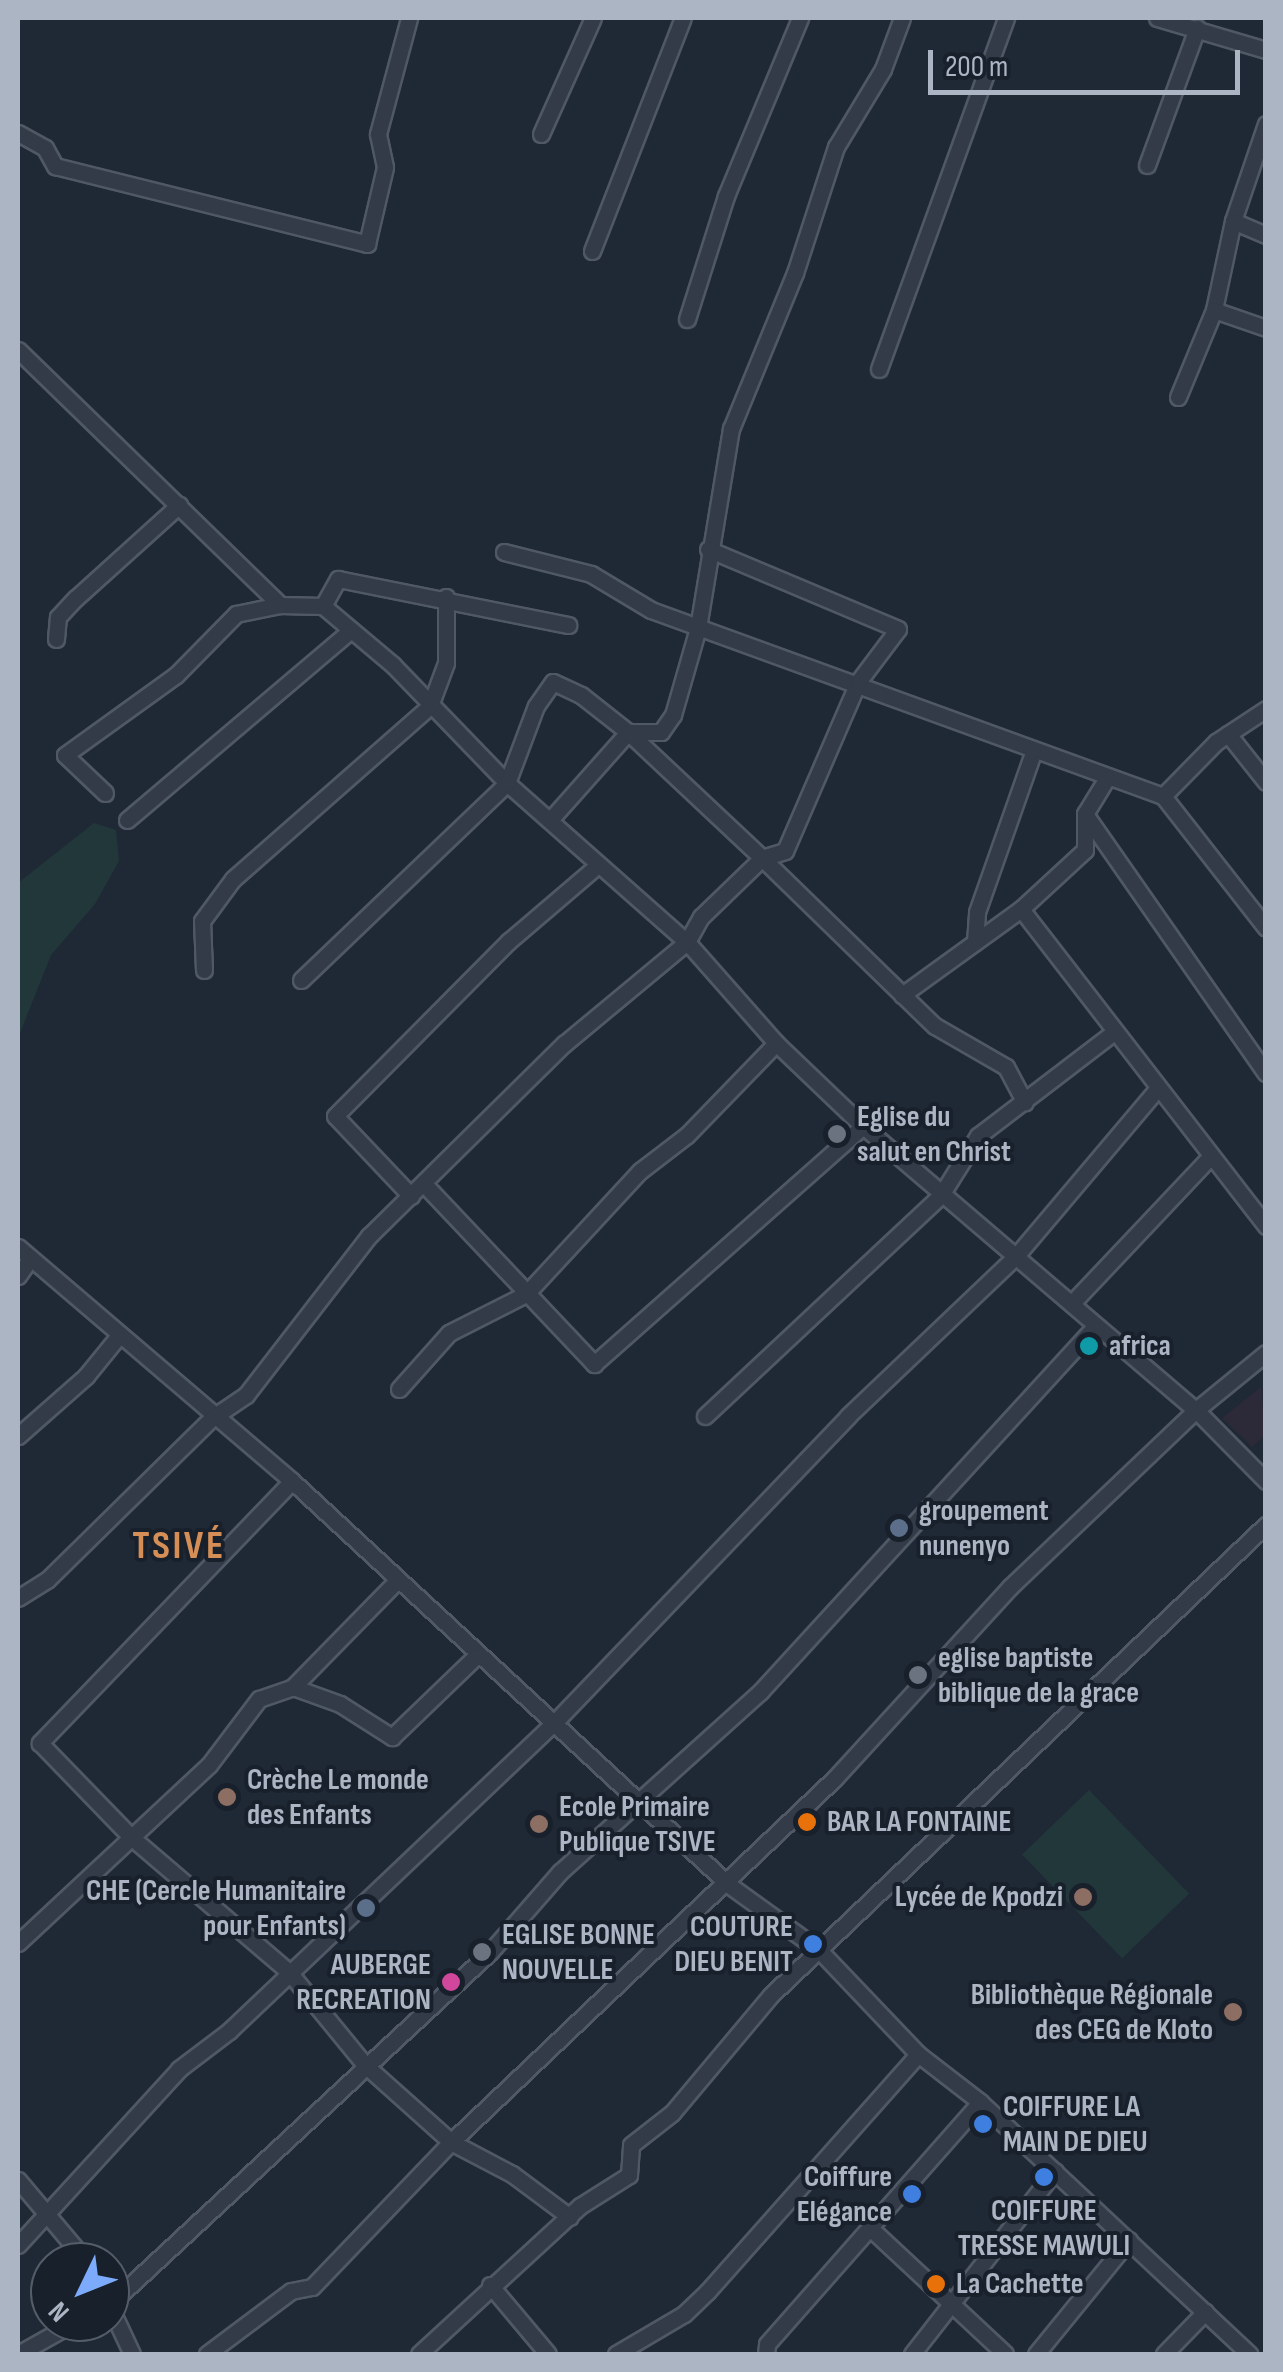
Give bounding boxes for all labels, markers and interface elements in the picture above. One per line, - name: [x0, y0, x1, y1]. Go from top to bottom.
- scale bar: [933, 30, 1246, 92]
- text: 200 m: [945, 49, 1008, 85]
- place label: Eglise du salut en Christ: [857, 1099, 1011, 1170]
- marker: Eglise du salut en Christ: [826, 1123, 848, 1145]
- place label: africa: [1109, 1328, 1171, 1364]
- marker: africa: [1078, 1335, 1100, 1357]
- place label: groupement nunenyo: [919, 1493, 1049, 1564]
- marker: groupement nunenyo: [888, 1517, 910, 1539]
- district label: TSIVÉ: [132, 1522, 226, 1570]
- place label: eglise baptiste biblique de la grace: [938, 1640, 1139, 1710]
- marker: eglise baptiste biblique de la grace: [907, 1664, 929, 1686]
- place label: Crèche Le monde des Enfants: [247, 1762, 429, 1832]
- marker: Crèche Le monde des Enfants: [216, 1786, 238, 1808]
- place label: Ecole Primaire Publique TSIVE: [559, 1789, 716, 1860]
- place label: BAR LA FONTAINE: [827, 1804, 1011, 1840]
- marker: BAR LA FONTAINE: [796, 1811, 818, 1833]
- marker: Ecole Primaire Publique TSIVE: [528, 1813, 550, 1835]
- place label: CHE (Cercle Humanitaire pour Enfants): [86, 1873, 346, 1944]
- place label: Lycée de Kpodzi: [895, 1879, 1063, 1915]
- marker: Lycée de Kpodzi: [1072, 1886, 1094, 1908]
- marker: CHE (Cercle Humanitaire pour Enfants): [355, 1897, 377, 1919]
- place label: COUTURE DIEU BENIT: [674, 1909, 793, 1980]
- place label: EGLISE BONNE NOUVELLE: [502, 1917, 655, 1988]
- marker: COUTURE DIEU BENIT: [802, 1933, 824, 1955]
- marker: EGLISE BONNE NOUVELLE: [471, 1941, 493, 1963]
- place label: AUBERGE RECREATION: [296, 1947, 431, 2018]
- marker: AUBERGE RECREATION: [440, 1971, 462, 1993]
- place label: Bibliothèque Régionale des CEG de Kloto: [971, 1977, 1213, 2048]
- marker: Bibliothèque Régionale des CEG de Kloto: [1222, 2001, 1244, 2023]
- place label: COIFFURE LA MAIN DE DIEU: [1003, 2089, 1148, 2160]
- marker: COIFFURE LA MAIN DE DIEU: [972, 2113, 994, 2135]
- place label: Coiffure Elégance: [797, 2159, 892, 2230]
- marker: COIFFURE TRESSE MAWULI: [1033, 2166, 1055, 2188]
- marker: Coiffure Elégance: [901, 2183, 923, 2205]
- place label: COIFFURE TRESSE MAWULI: [958, 2193, 1130, 2264]
- north arrow: [30, 2242, 130, 2342]
- place label: La Cachette: [956, 2266, 1084, 2302]
- marker: La Cachette: [925, 2273, 947, 2295]
- text: N: [42, 2295, 76, 2328]

